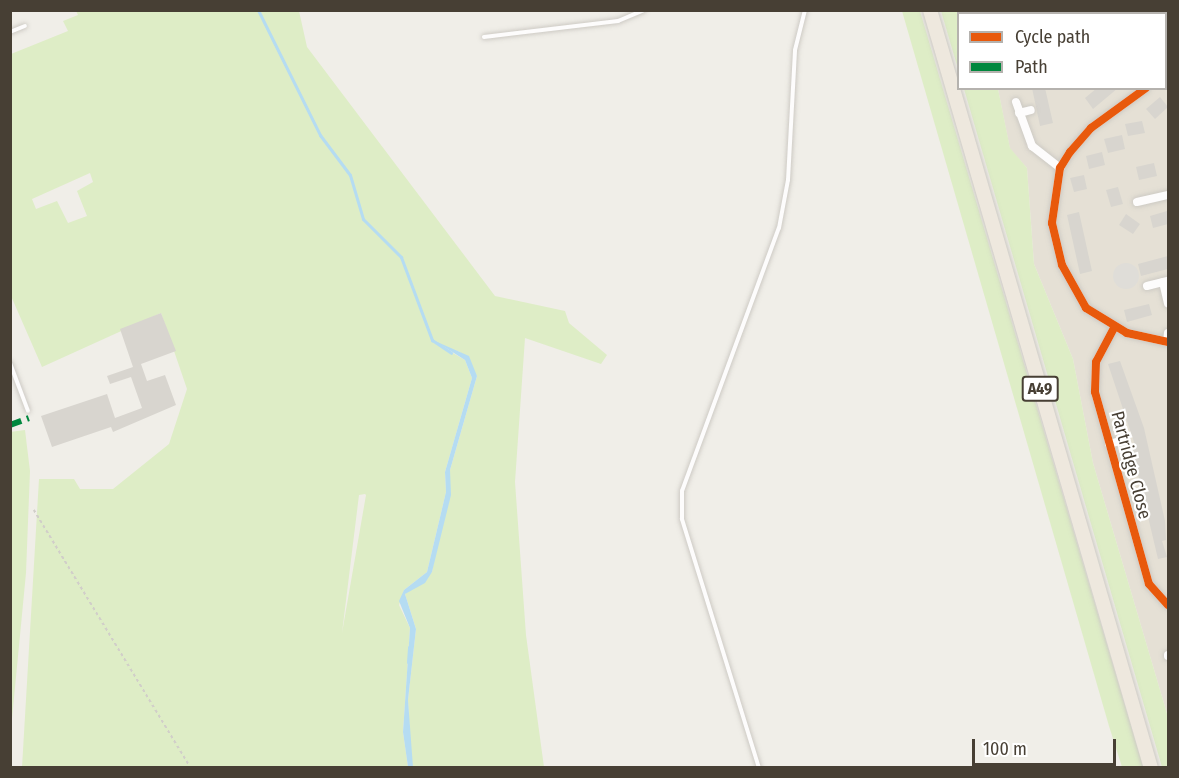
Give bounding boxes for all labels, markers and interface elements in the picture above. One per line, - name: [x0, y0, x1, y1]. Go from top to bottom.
- legend: [957, 12, 1167, 90]
- text: Cycle path: [1015, 26, 1090, 48]
- text: Path: [1015, 56, 1048, 78]
- road number: A49: [1020, 376, 1060, 402]
- street label: Partridge Close: [1106, 409, 1156, 521]
- scale bar: [975, 727, 1119, 765]
- text: 100 m: [983, 738, 1027, 760]

